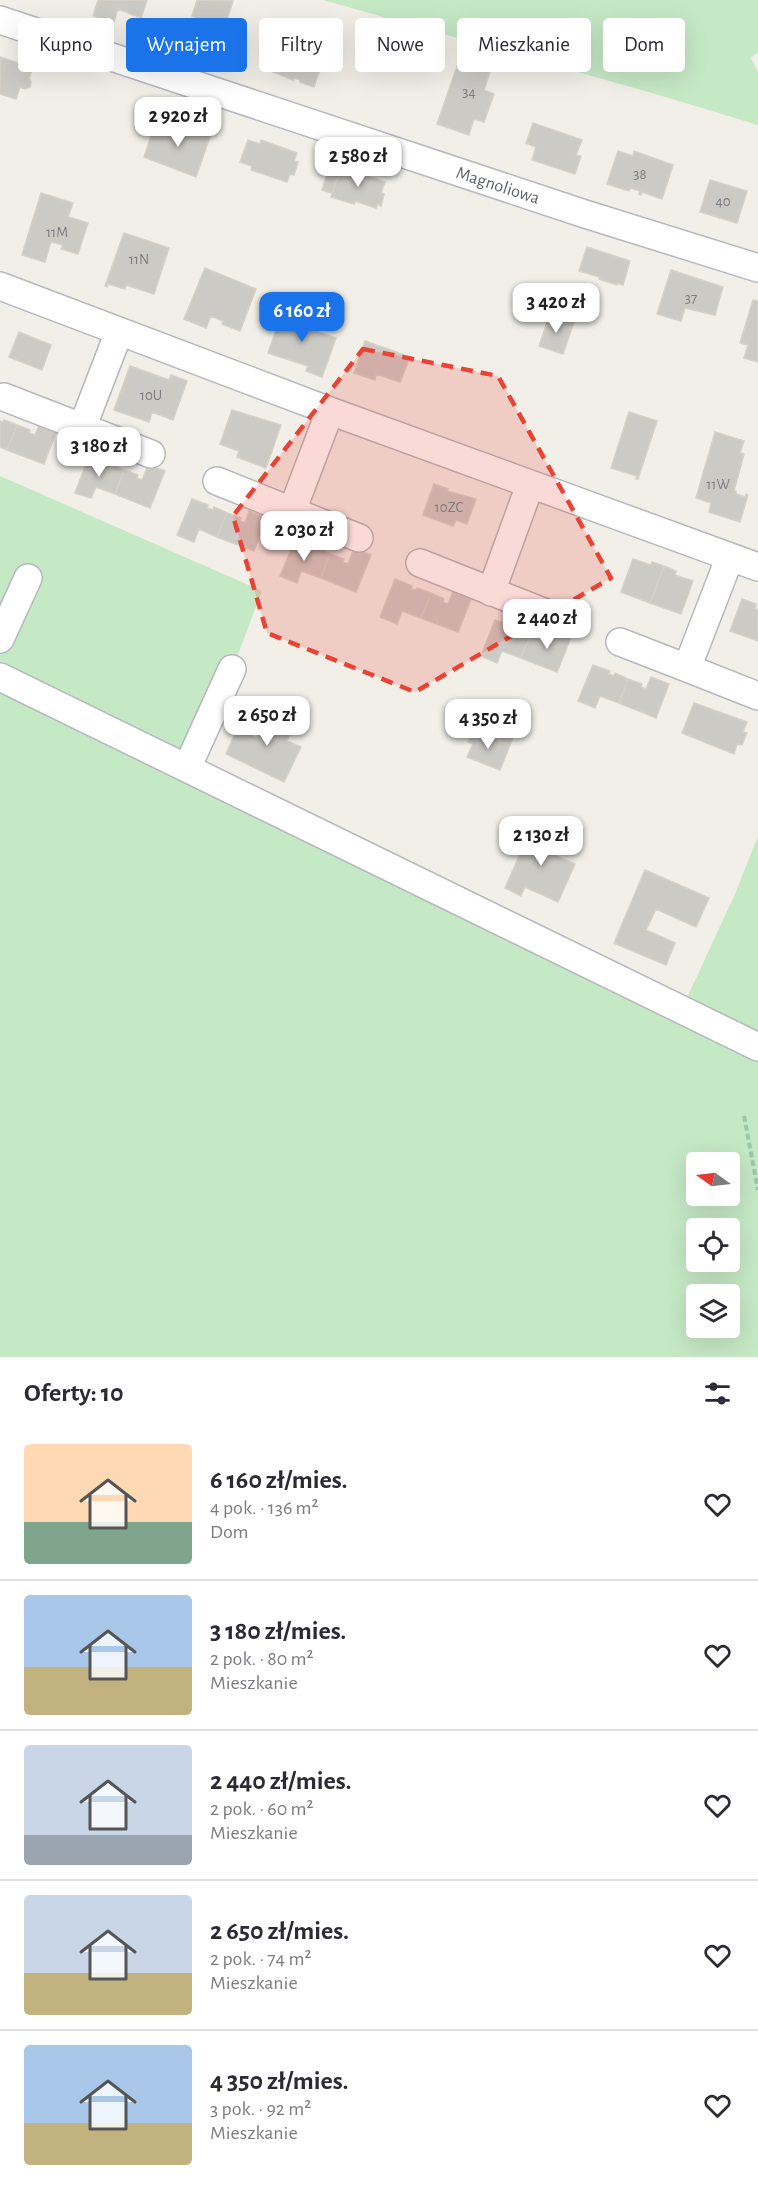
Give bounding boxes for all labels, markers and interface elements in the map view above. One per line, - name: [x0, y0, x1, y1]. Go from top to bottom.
- chip: Kupno: [18, 18, 114, 72]
- chip: Wynajem: [126, 18, 247, 72]
- chip: Filtry: [259, 18, 343, 72]
- chip: Nowe: [355, 18, 445, 72]
- chip: Mieszkanie: [457, 18, 591, 72]
- chip: Dom: [603, 18, 685, 72]
- house number: 34: [462, 85, 476, 100]
- pin: 2 920 zł: [116, 97, 240, 148]
- text: 2 920 zł: [148, 106, 208, 126]
- pin: 2 580 zł: [296, 137, 420, 188]
- text: 2 580 zł: [329, 146, 387, 166]
- street label: Magnoliowa: [454, 164, 542, 208]
- house number: 38: [633, 167, 647, 182]
- house number: 40: [715, 194, 731, 209]
- house number: 11M: [46, 225, 68, 240]
- house number: 11N: [129, 252, 149, 267]
- pin: 3 420 zł: [494, 283, 618, 334]
- house number: 37: [685, 291, 697, 306]
- pin: 6 160 zł: [240, 292, 364, 343]
- text: 3 420 zł: [527, 292, 585, 312]
- text: 6 160 zł: [273, 301, 331, 321]
- house number: 10U: [140, 388, 162, 403]
- pin: 3 180 zł: [37, 427, 161, 478]
- text: 3 180 zł: [71, 436, 127, 456]
- house number: 11W: [706, 477, 730, 492]
- house number: 10ZC: [435, 500, 464, 515]
- pin: 2 030 zł: [242, 511, 366, 562]
- text: 2 030 zł: [274, 520, 334, 540]
- pin: 2 440 zł: [485, 599, 609, 650]
- text: 2 440 zł: [517, 608, 577, 628]
- pin: 2 650 zł: [205, 696, 329, 747]
- pin: 4 350 zł: [426, 699, 550, 750]
- text: 2 650 zł: [238, 705, 296, 725]
- text: 4 350 zł: [459, 708, 517, 728]
- pin: 2 130 zł: [479, 816, 603, 867]
- text: 2 130 zł: [513, 825, 569, 845]
- north arrow: [686, 1152, 740, 1206]
- map controls: [686, 1152, 740, 1338]
- button: locate: [686, 1218, 740, 1272]
- button: layers: [686, 1284, 740, 1338]
- icon: filters: [701, 1377, 734, 1410]
- text: Oferty: 10: [24, 1380, 124, 1406]
- text: 6 160 zł/mies.: [210, 1467, 347, 1493]
- icon: home: [72, 1468, 144, 1540]
- icon: heart: [701, 1488, 734, 1521]
- text: 4 pok. · 136 m²: [210, 1498, 319, 1518]
- text: Dom: [210, 1522, 249, 1542]
- text: 3 180 zł/mies.: [210, 1618, 346, 1644]
- icon: home: [72, 1619, 144, 1691]
- icon: heart: [701, 1639, 734, 1672]
- text: 2 pok. · 80 m²: [210, 1649, 314, 1669]
- text: Mieszkanie: [210, 1673, 298, 1693]
- text: 2 440 zł/mies.: [210, 1768, 351, 1794]
- icon: home: [72, 1769, 144, 1841]
- icon: heart: [701, 1789, 734, 1822]
- text: 2 pok. · 60 m²: [210, 1799, 314, 1819]
- text: Mieszkanie: [210, 1823, 298, 1843]
- text: 2 650 zł/mies.: [210, 1918, 349, 1944]
- icon: home: [72, 1919, 144, 1991]
- icon: heart: [701, 1939, 734, 1972]
- text: 2 pok. · 74 m²: [210, 1949, 312, 1969]
- text: Mieszkanie: [210, 1973, 298, 1993]
- text: 4 350 zł/mies.: [210, 2068, 348, 2094]
- icon: home: [72, 2069, 144, 2141]
- icon: heart: [701, 2089, 734, 2122]
- text: 3 pok. · 92 m²: [210, 2099, 311, 2119]
- text: Mieszkanie: [210, 2123, 298, 2143]

